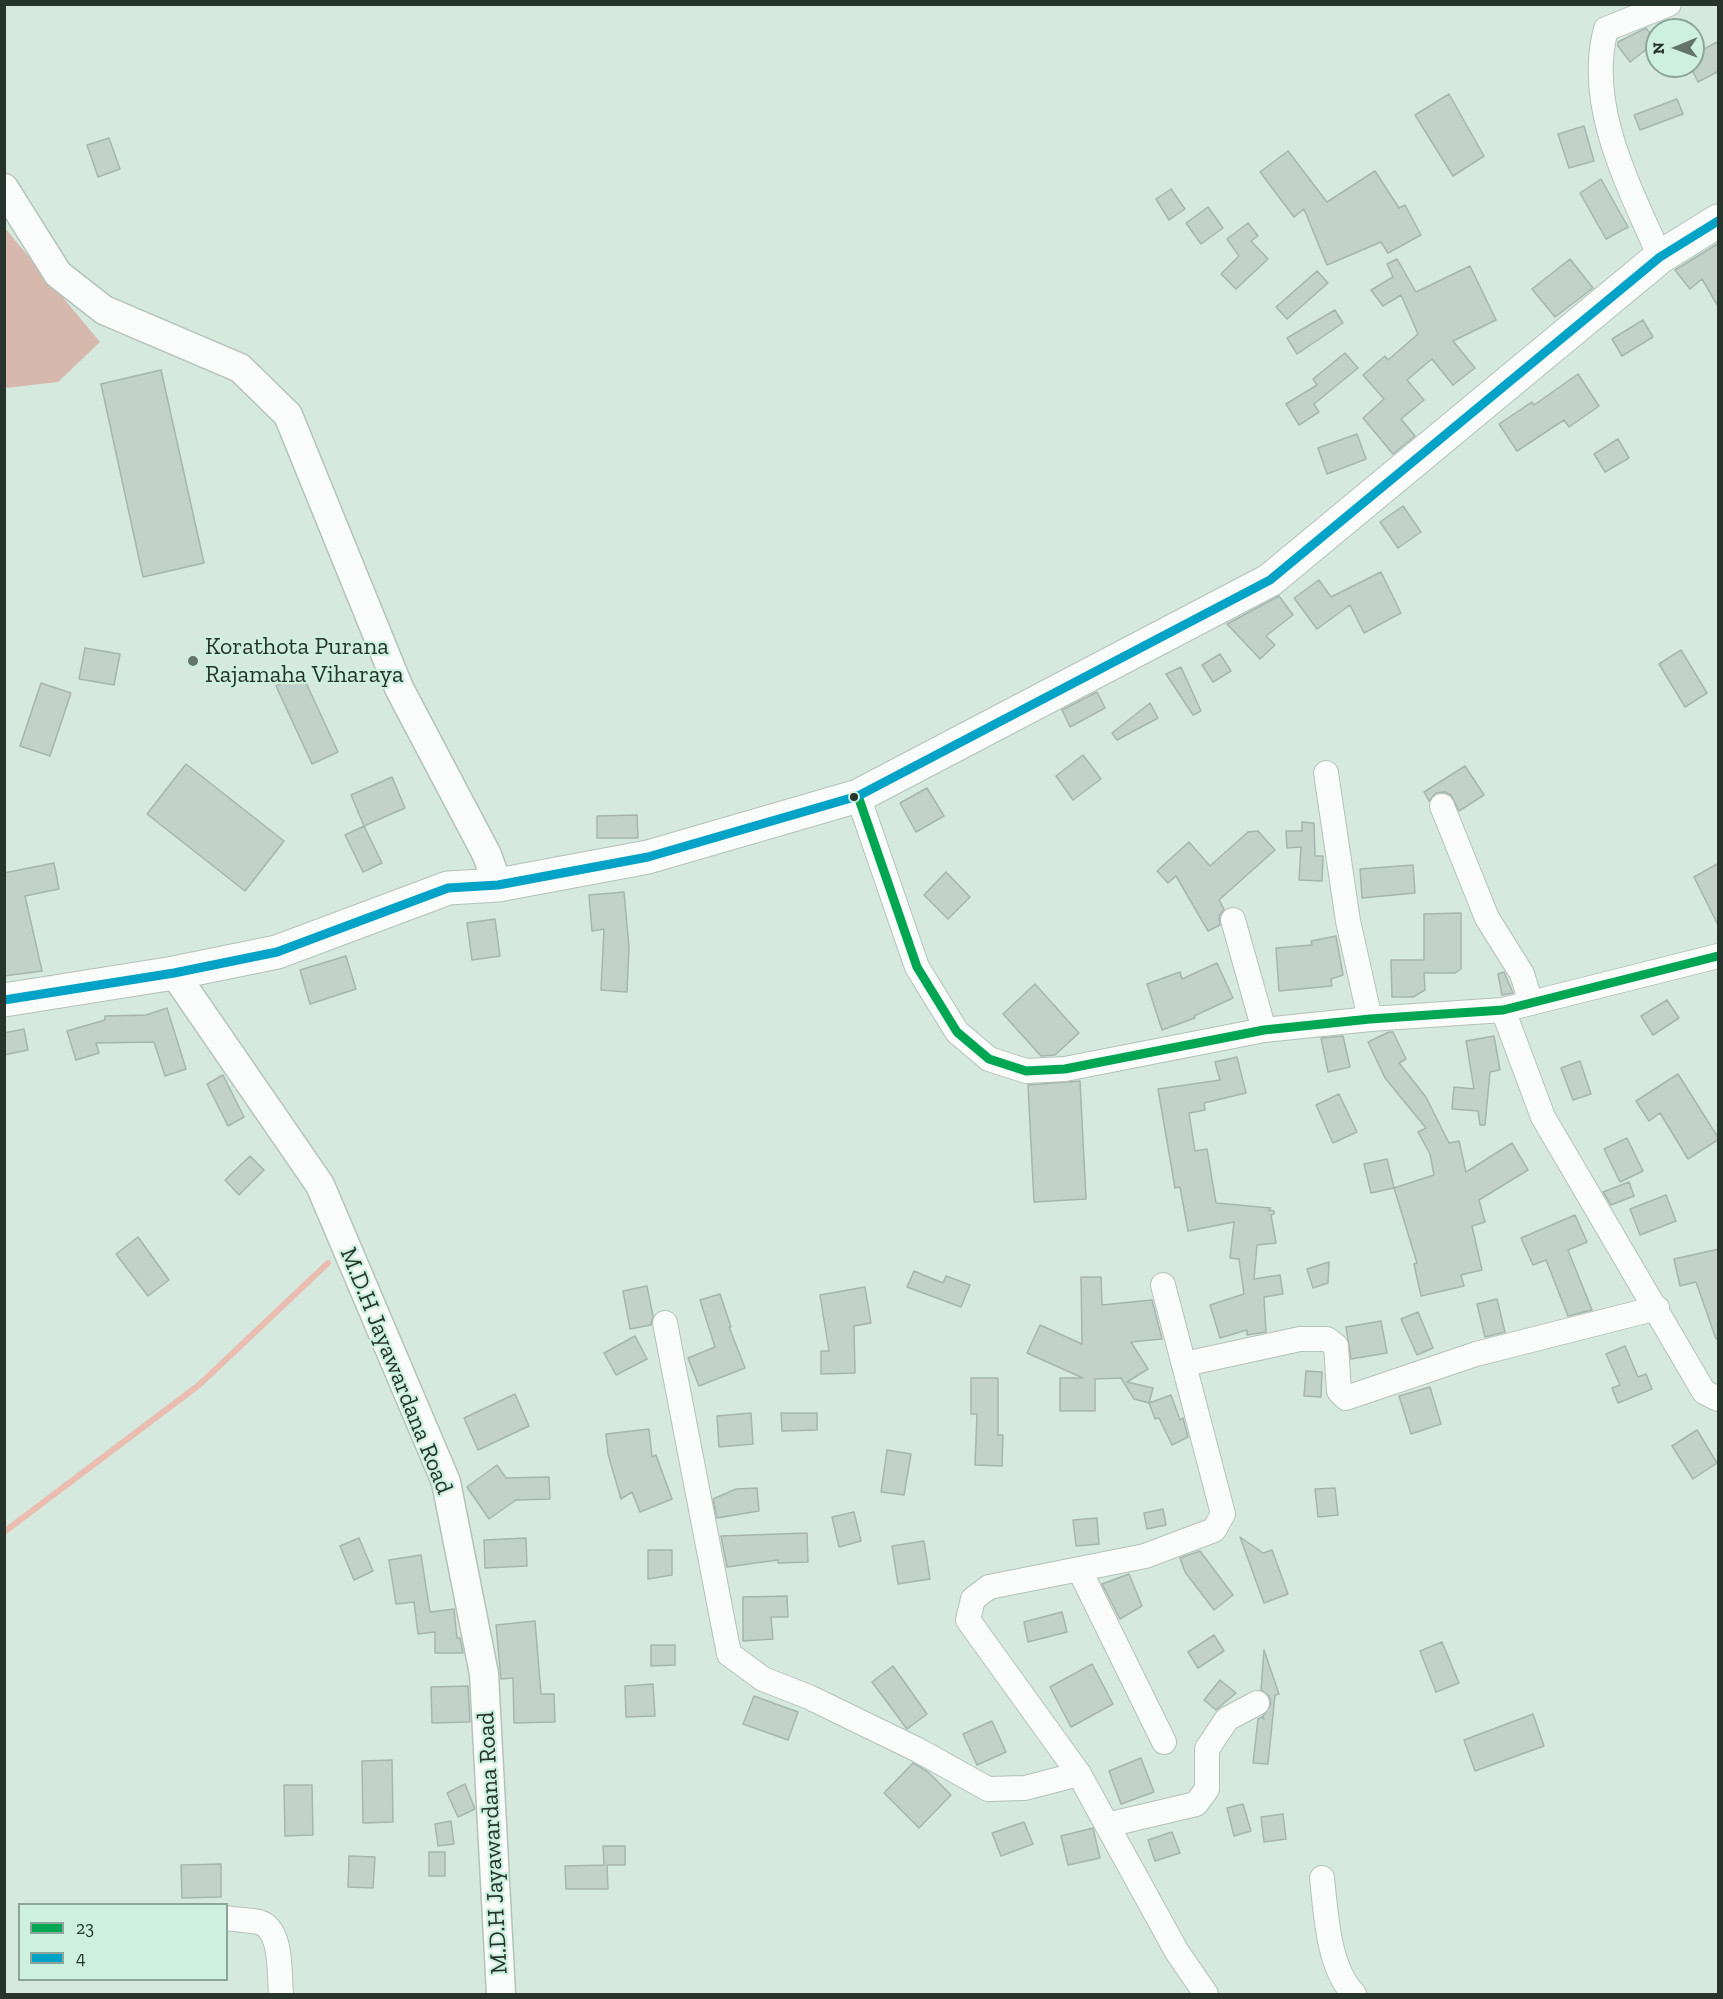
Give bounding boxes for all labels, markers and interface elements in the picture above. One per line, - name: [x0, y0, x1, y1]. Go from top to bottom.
- north arrow: [1645, 18, 1705, 78]
- text: N: [1649, 42, 1668, 55]
- place label: Korathota Purana Rajamaha Viharaya: [205, 633, 404, 689]
- marker: Korathota Purana Rajamaha Viharaya: [186, 654, 200, 668]
- unlabelled marker: [848, 791, 860, 803]
- street label: M.D.H Jayawardana Road: [333, 1244, 459, 1498]
- street label: M.D.H Jayawardana Road: [472, 1711, 514, 1975]
- legend: [18, 1903, 228, 1981]
- text: 23: [76, 1917, 94, 1939]
- text: 4: [76, 1947, 86, 1969]

